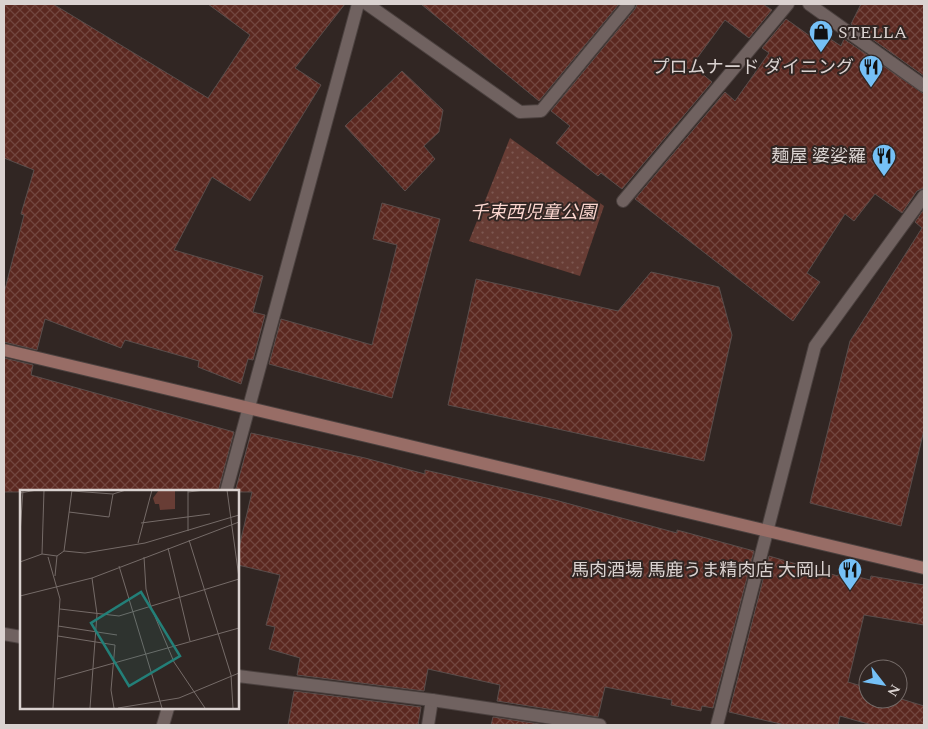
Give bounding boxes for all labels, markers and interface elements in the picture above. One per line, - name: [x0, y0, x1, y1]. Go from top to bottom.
- shop icon: STELLA: [808, 19, 834, 53]
- place label: STELLA: [838, 19, 907, 46]
- place label: プロムナード ダイニング: [652, 54, 854, 81]
- restaurant icon: プロムナード ダイニング: [858, 54, 884, 88]
- place label: 麺屋 婆娑羅: [772, 143, 866, 170]
- restaurant icon: 麺屋 婆娑羅: [871, 143, 897, 177]
- park label: 千束西児童公園: [470, 199, 599, 226]
- inset map: [20, 490, 239, 709]
- place label: 馬肉酒場 馬鹿うま精肉店 大岡山: [571, 557, 832, 584]
- restaurant icon: 馬肉酒場 馬鹿うま精肉店 大岡山: [837, 557, 863, 591]
- north arrow: [858, 659, 908, 709]
- text: N: [882, 680, 906, 701]

